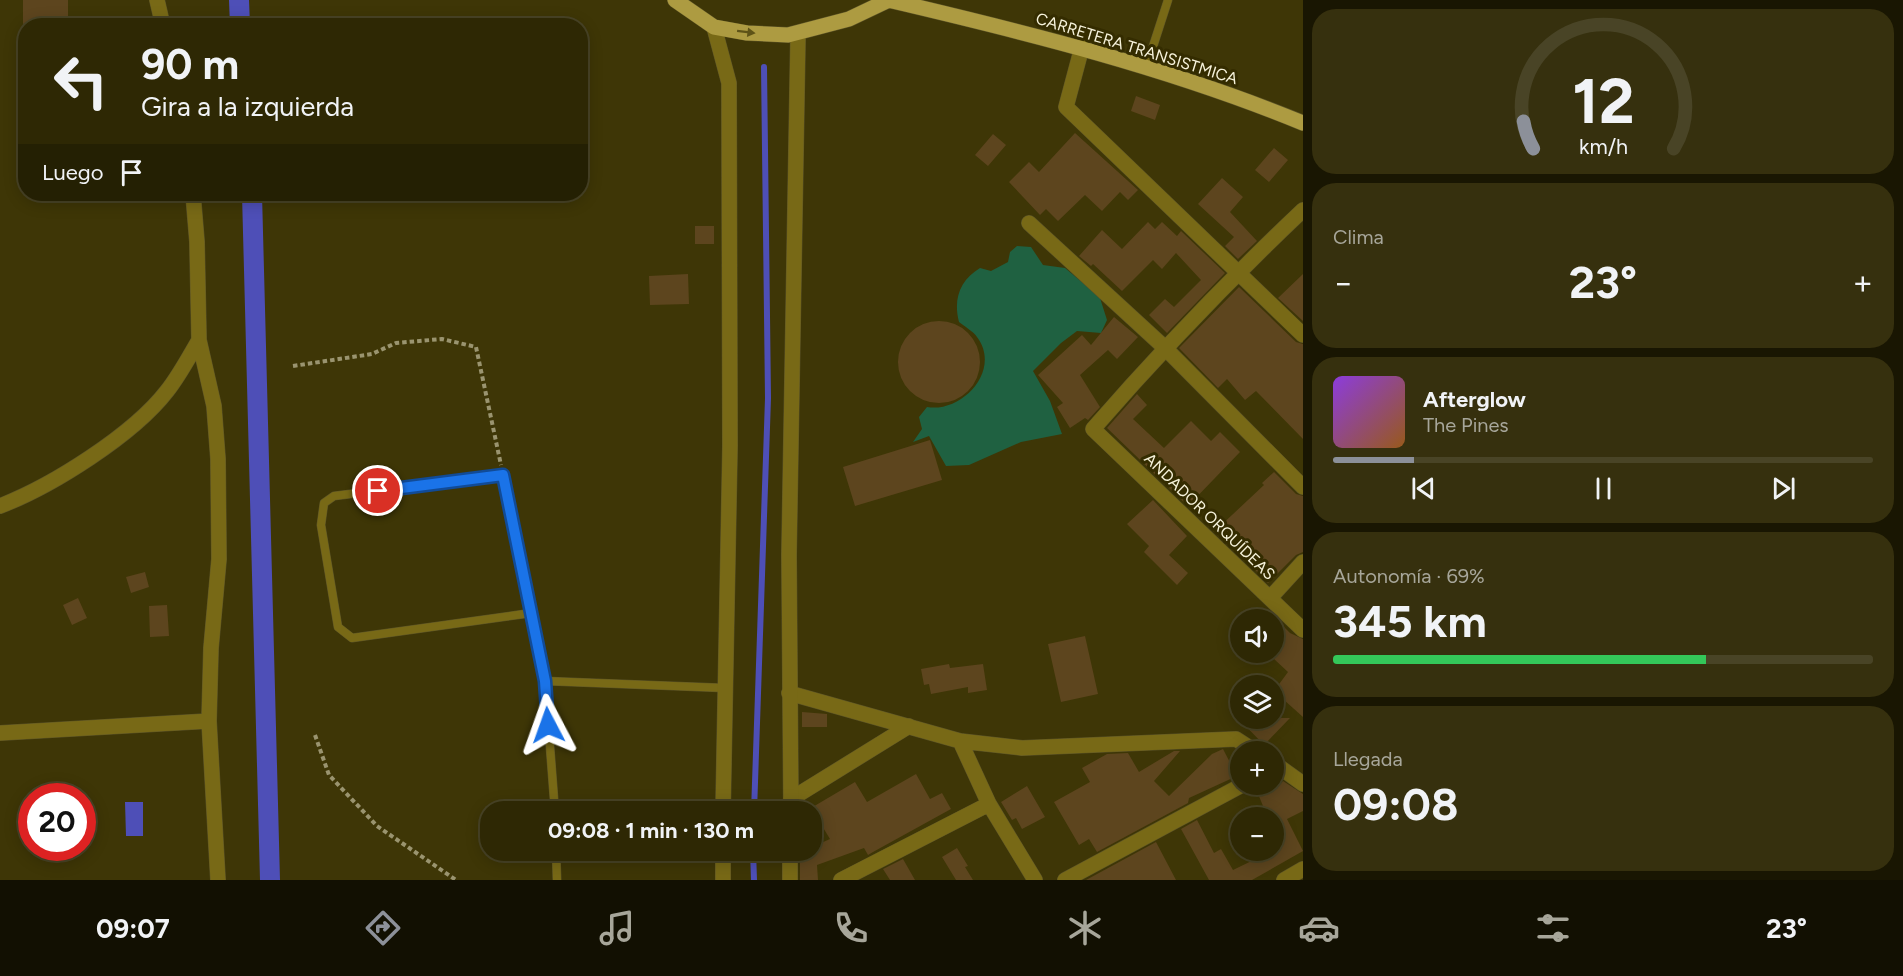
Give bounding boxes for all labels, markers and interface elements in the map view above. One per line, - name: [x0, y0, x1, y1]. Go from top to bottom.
- street label: CARRETERA TRANSISTMICA: [1034, 9, 1240, 88]
- one-way arrow: [736, 28, 755, 37]
- text: 90 m: [141, 39, 239, 90]
- icon: left: [42, 42, 120, 120]
- text: 12: [1572, 64, 1634, 139]
- text: Gira a la izquierda: [141, 90, 354, 123]
- text: km/h: [1579, 134, 1627, 159]
- icon: arrive: [115, 156, 148, 189]
- text: Luego: [42, 159, 103, 186]
- text: Clima: [1333, 225, 1384, 249]
- text: 23°: [1569, 255, 1637, 309]
- text: −: [1333, 263, 1354, 302]
- text: +: [1852, 263, 1873, 302]
- text: Afterglow: [1423, 386, 1526, 413]
- text: The Pines: [1423, 413, 1509, 437]
- street label: ANDADOR ORQUÍDEAS: [1140, 449, 1279, 584]
- pin: [352, 465, 403, 516]
- icon: previous: [1407, 472, 1440, 505]
- icon: pause: [1587, 472, 1620, 505]
- icon: next: [1767, 472, 1800, 505]
- icon: arrive: [361, 474, 394, 507]
- text: Autonomía · 69%: [1333, 564, 1485, 588]
- text: 345 km: [1333, 594, 1487, 648]
- map controls: [1230, 609, 1284, 861]
- button: sound: [1230, 609, 1284, 663]
- button: layers: [1230, 675, 1284, 729]
- position arrow: [516, 693, 580, 757]
- button: +: [1230, 741, 1284, 795]
- text: Llegada: [1333, 747, 1403, 771]
- text: 09:08: [1333, 777, 1459, 831]
- speed limit sign: 20: [18, 783, 96, 861]
- button: −: [1230, 807, 1284, 861]
- text: 09:08 · 1 min · 130 m: [548, 817, 754, 844]
- icon: directions: [362, 907, 404, 949]
- icon: music: [596, 907, 638, 949]
- icon: phone: [830, 907, 872, 949]
- icon: climate: [1064, 907, 1106, 949]
- icon: car: [1298, 907, 1340, 949]
- icon: filters: [1532, 907, 1574, 949]
- text: 09:07: [96, 912, 170, 945]
- text: 23°: [1766, 912, 1807, 945]

